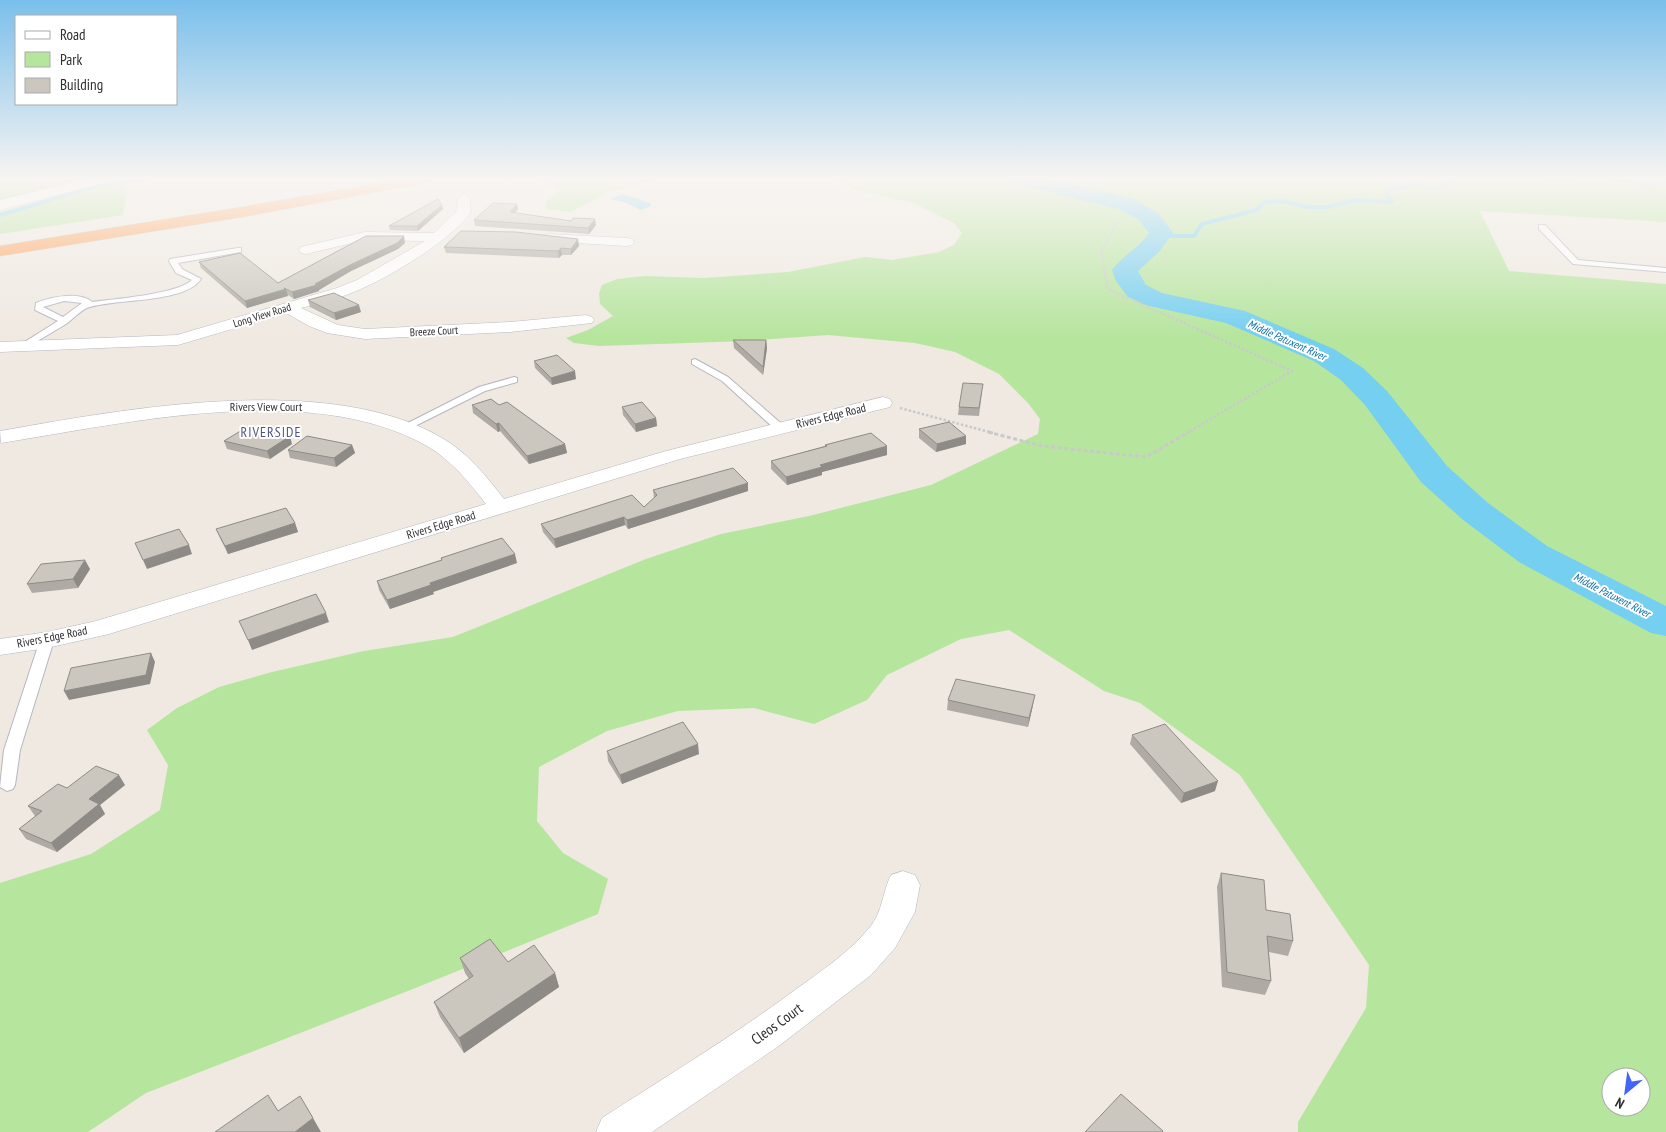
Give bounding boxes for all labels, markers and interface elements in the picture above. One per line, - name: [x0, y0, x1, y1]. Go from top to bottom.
- legend: [15, 15, 178, 105]
- text: Road: [60, 25, 86, 44]
- text: Park: [60, 50, 82, 69]
- text: Building: [60, 75, 103, 94]
- street label: Long View Road: [231, 299, 293, 330]
- water label: Middle Patuxent River: [1246, 317, 1330, 364]
- street label: Breeze Court: [409, 323, 459, 339]
- street label: Rivers View Court: [230, 399, 303, 414]
- street label: Rivers Edge Road: [794, 400, 867, 431]
- district label: RIVERSIDE: [241, 423, 301, 441]
- street label: Rivers Edge Road: [405, 507, 477, 542]
- water label: Middle Patuxent River: [1572, 570, 1654, 621]
- street label: Rivers Edge Road: [15, 622, 88, 651]
- street label: Cleos Court: [747, 999, 806, 1049]
- north arrow: [1601, 1067, 1651, 1117]
- text: N: [1612, 1094, 1627, 1113]

